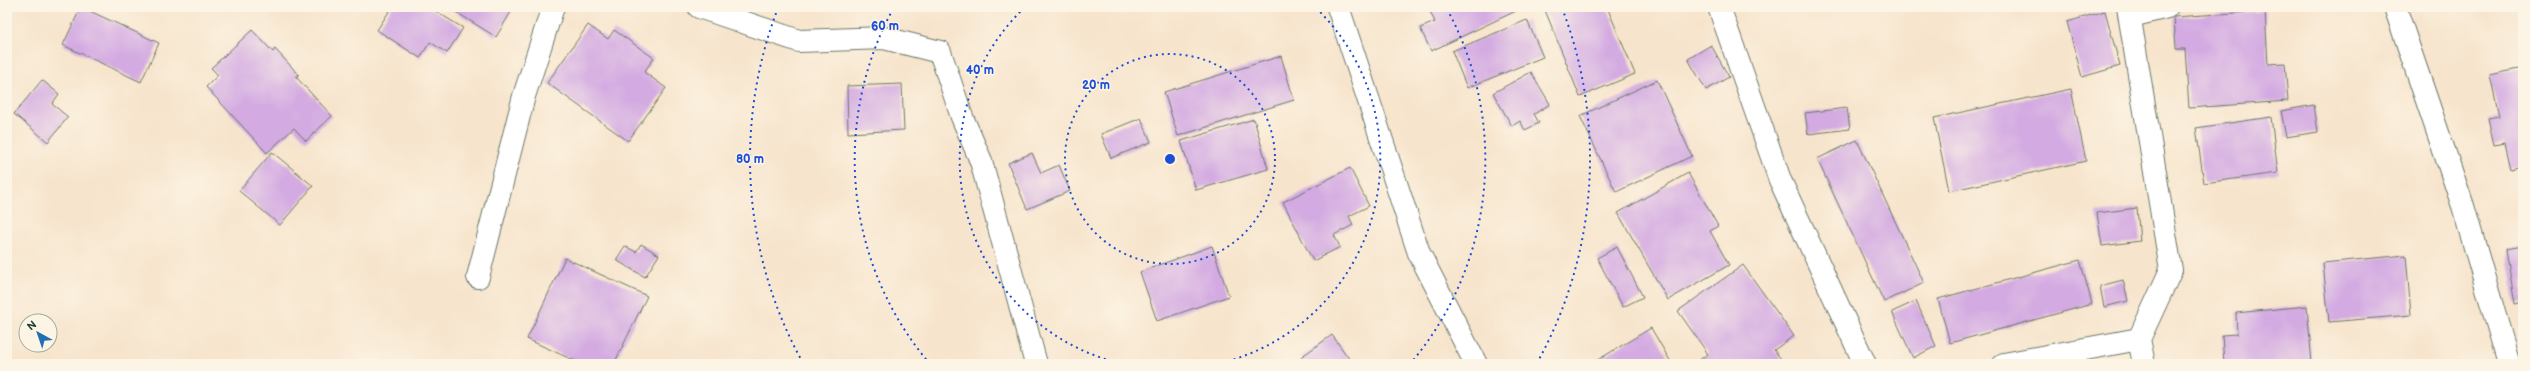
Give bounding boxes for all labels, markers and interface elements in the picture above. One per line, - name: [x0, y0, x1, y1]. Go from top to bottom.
- text: 60 m: [871, 19, 899, 34]
- text: 40 m: [966, 63, 994, 78]
- text: 20 m: [1082, 78, 1110, 93]
- text: 80 m: [736, 152, 764, 167]
- centre of rings: [1163, 152, 1177, 166]
- north arrow: [18, 313, 58, 353]
- text: N: [25, 318, 39, 333]

